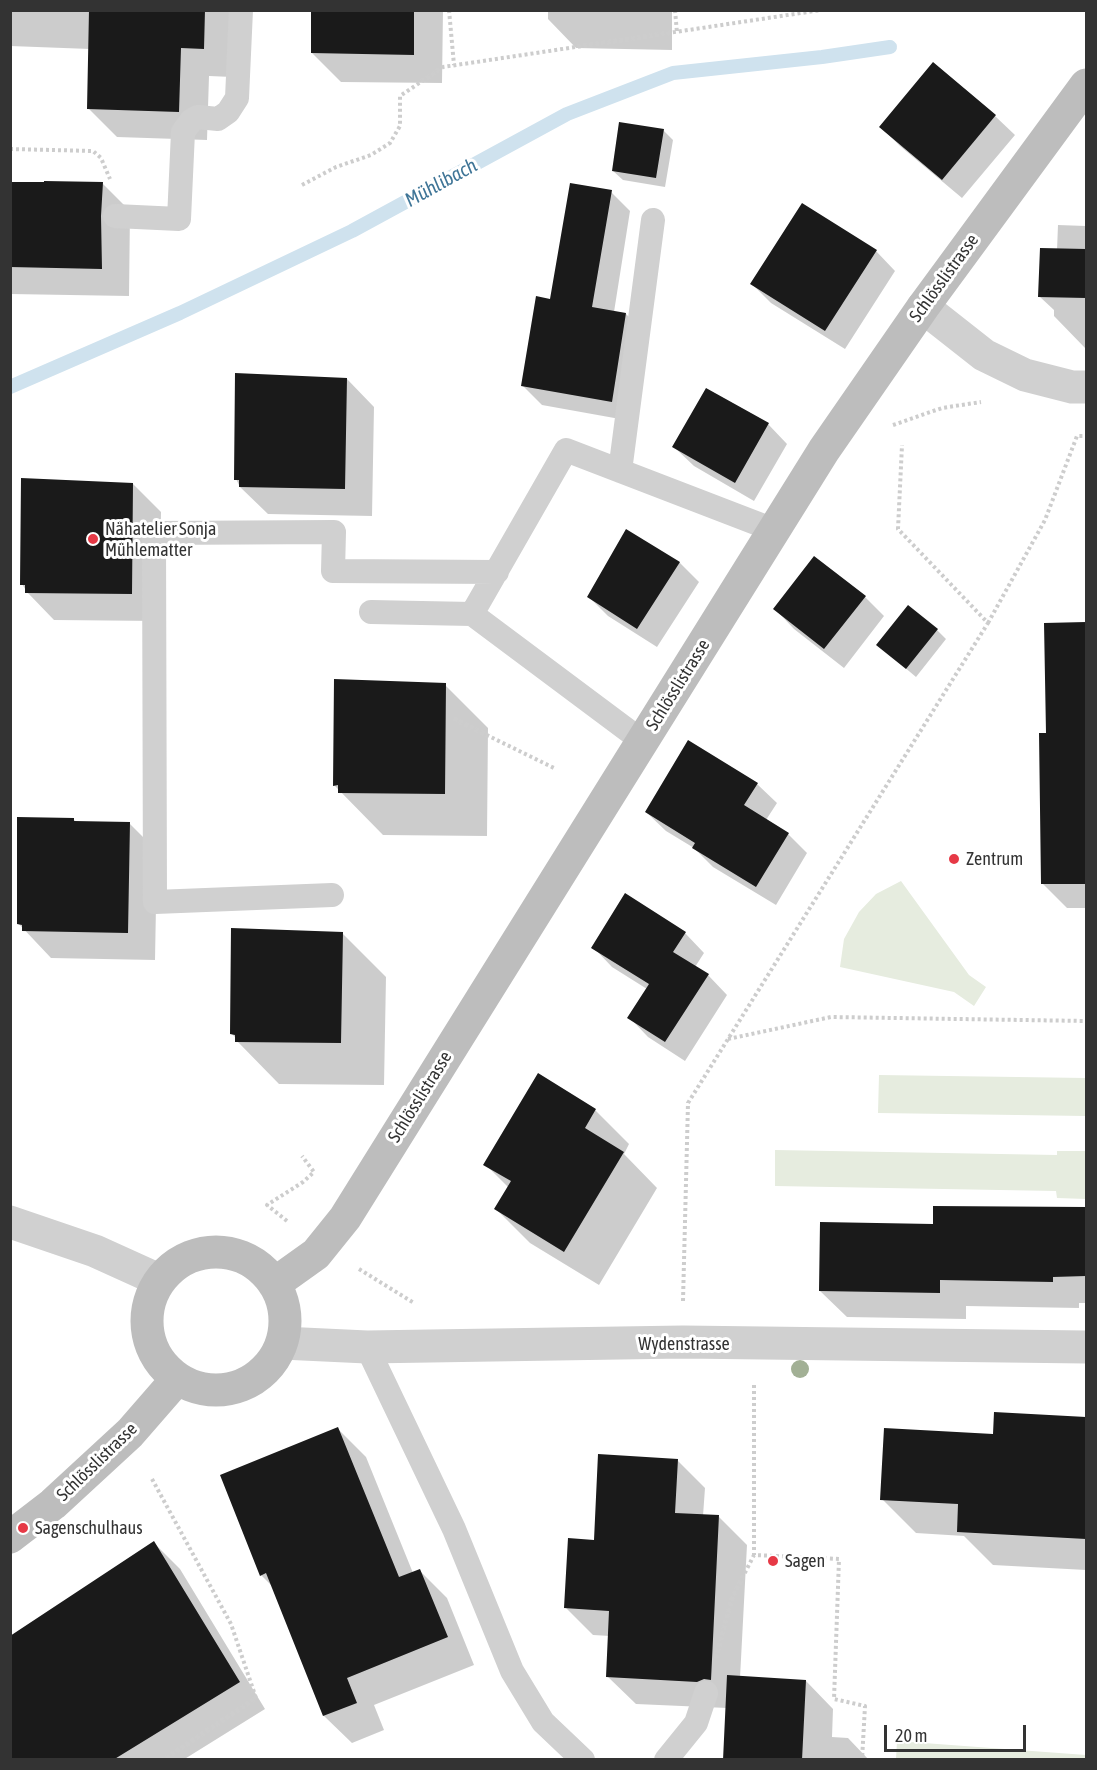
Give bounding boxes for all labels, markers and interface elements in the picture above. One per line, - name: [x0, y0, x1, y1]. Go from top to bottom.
- water label: Mühlibach: [401, 153, 481, 213]
- street label: Schlösslistrasse: [905, 230, 983, 326]
- place label: Nähatelier Sonja Mühlematter: [105, 518, 216, 560]
- marker: Nähatelier Sonja Mühlematter: [86, 532, 100, 546]
- street label: Schlösslistrasse: [641, 635, 715, 735]
- place label: Zentrum: [966, 848, 1023, 870]
- marker: Zentrum: [947, 852, 961, 866]
- street label: Schlösslistrasse: [383, 1047, 457, 1147]
- street label: Wydenstrasse: [638, 1333, 730, 1355]
- street label: Schlösslistrasse: [52, 1418, 142, 1506]
- place label: Sagenschulhaus: [35, 1517, 143, 1539]
- marker: Sagenschulhaus: [16, 1521, 30, 1535]
- place label: Sagen: [785, 1550, 825, 1572]
- marker: Sagen: [766, 1554, 780, 1568]
- scale bar: [887, 1713, 1030, 1751]
- text: 20 m: [895, 1725, 927, 1746]

